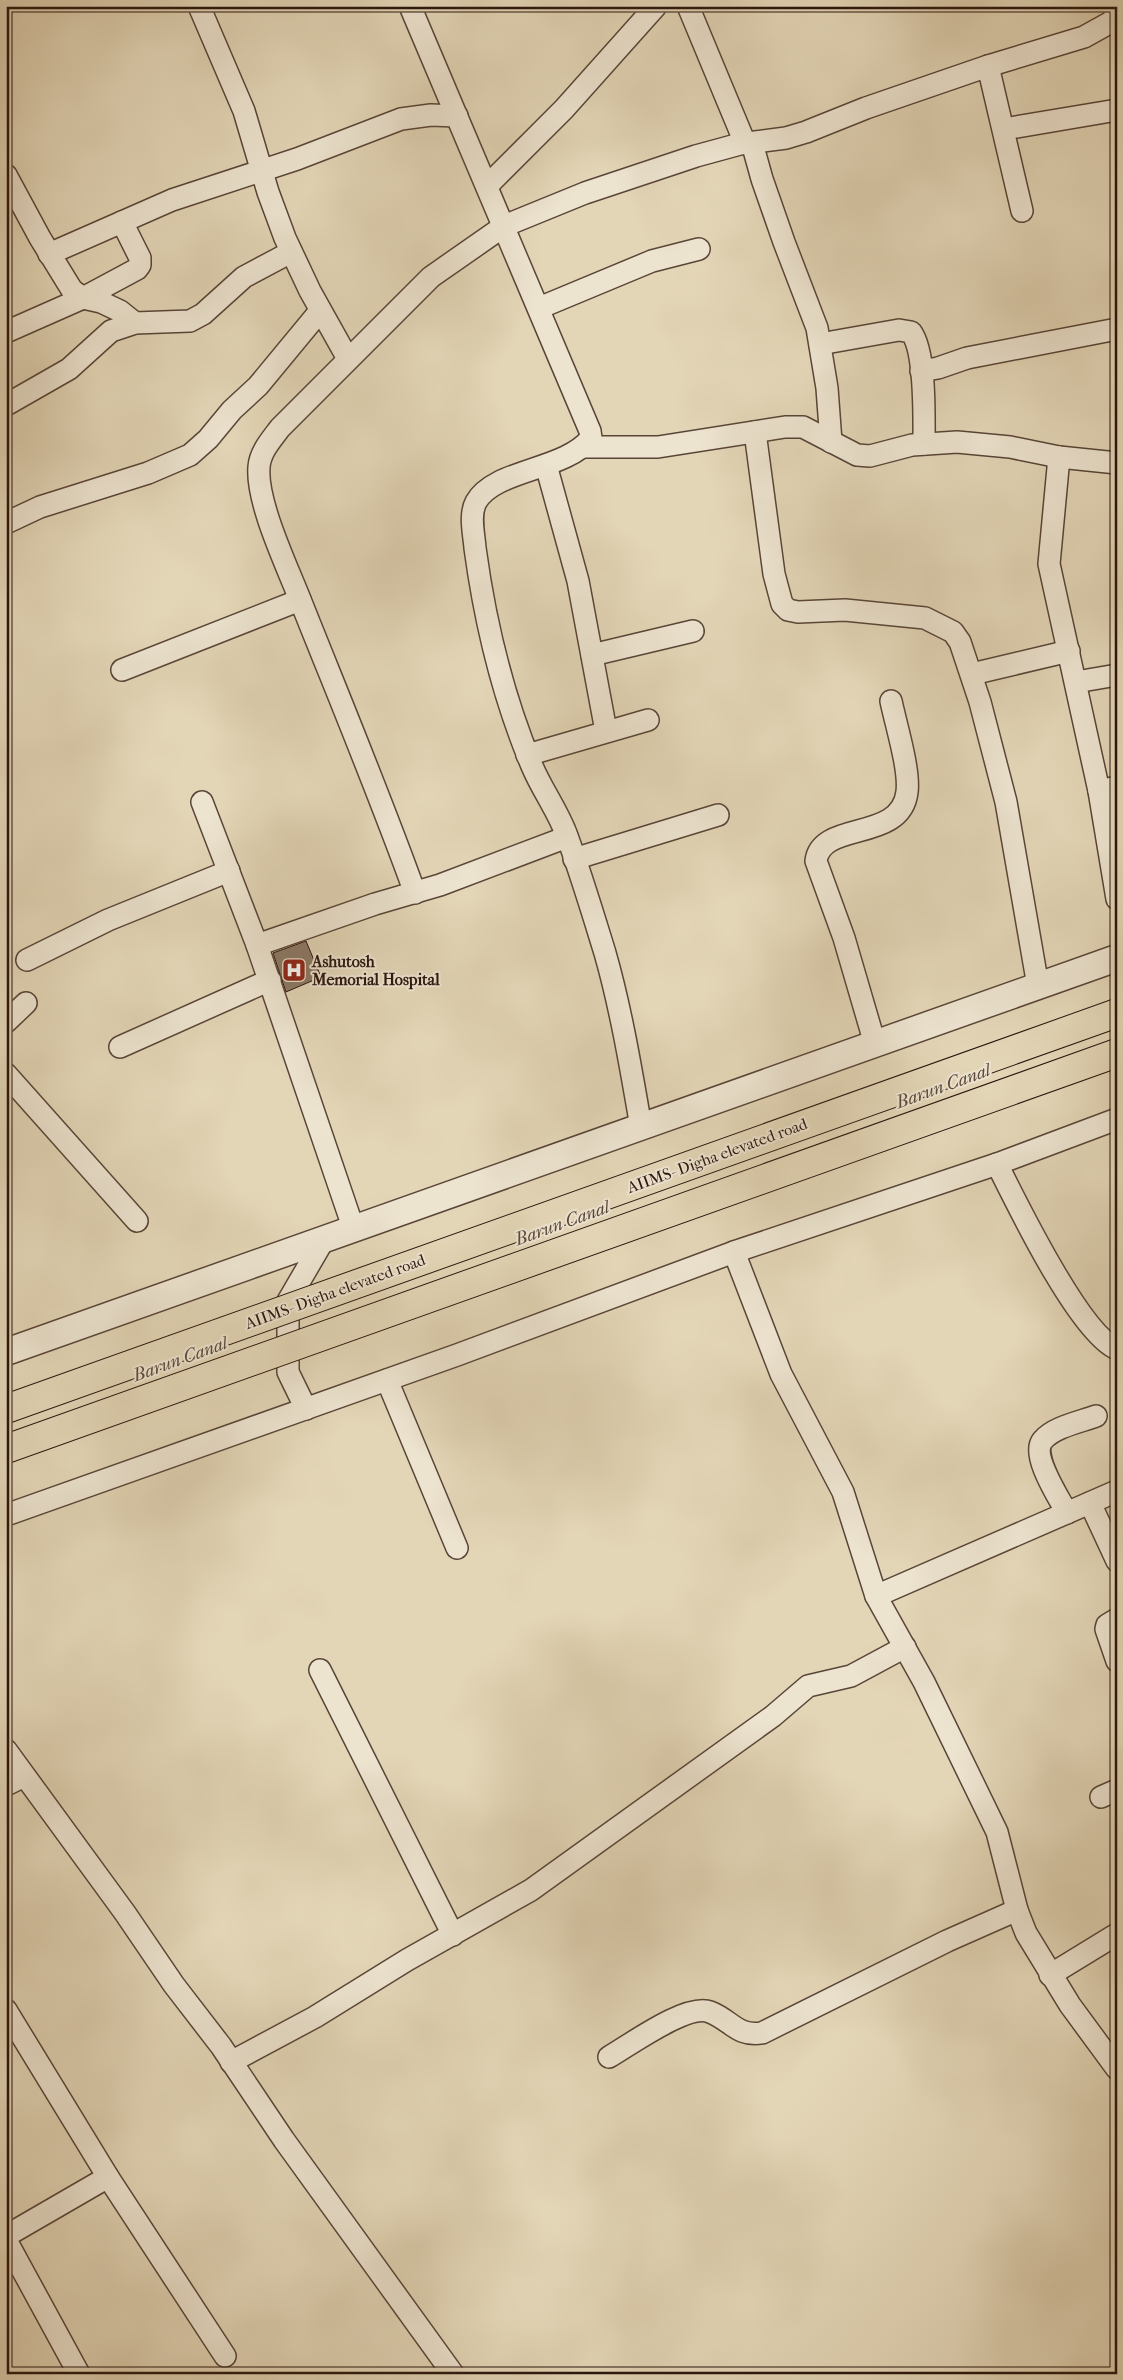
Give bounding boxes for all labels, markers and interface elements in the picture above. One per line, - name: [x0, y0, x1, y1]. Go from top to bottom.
- place label: Ashutosh Memorial Hospital: [311, 952, 440, 990]
- hospital icon: Ashutosh Memorial Hospital: [281, 957, 307, 983]
- water label: Barun Canal: [892, 1059, 996, 1114]
- street label: AIIMS- Digha elevated road: [624, 1114, 810, 1197]
- water label: Barun Canal: [511, 1196, 615, 1251]
- street label: AIIMS- Digha elevated road: [242, 1250, 428, 1333]
- water label: Barun Canal: [129, 1332, 233, 1387]

